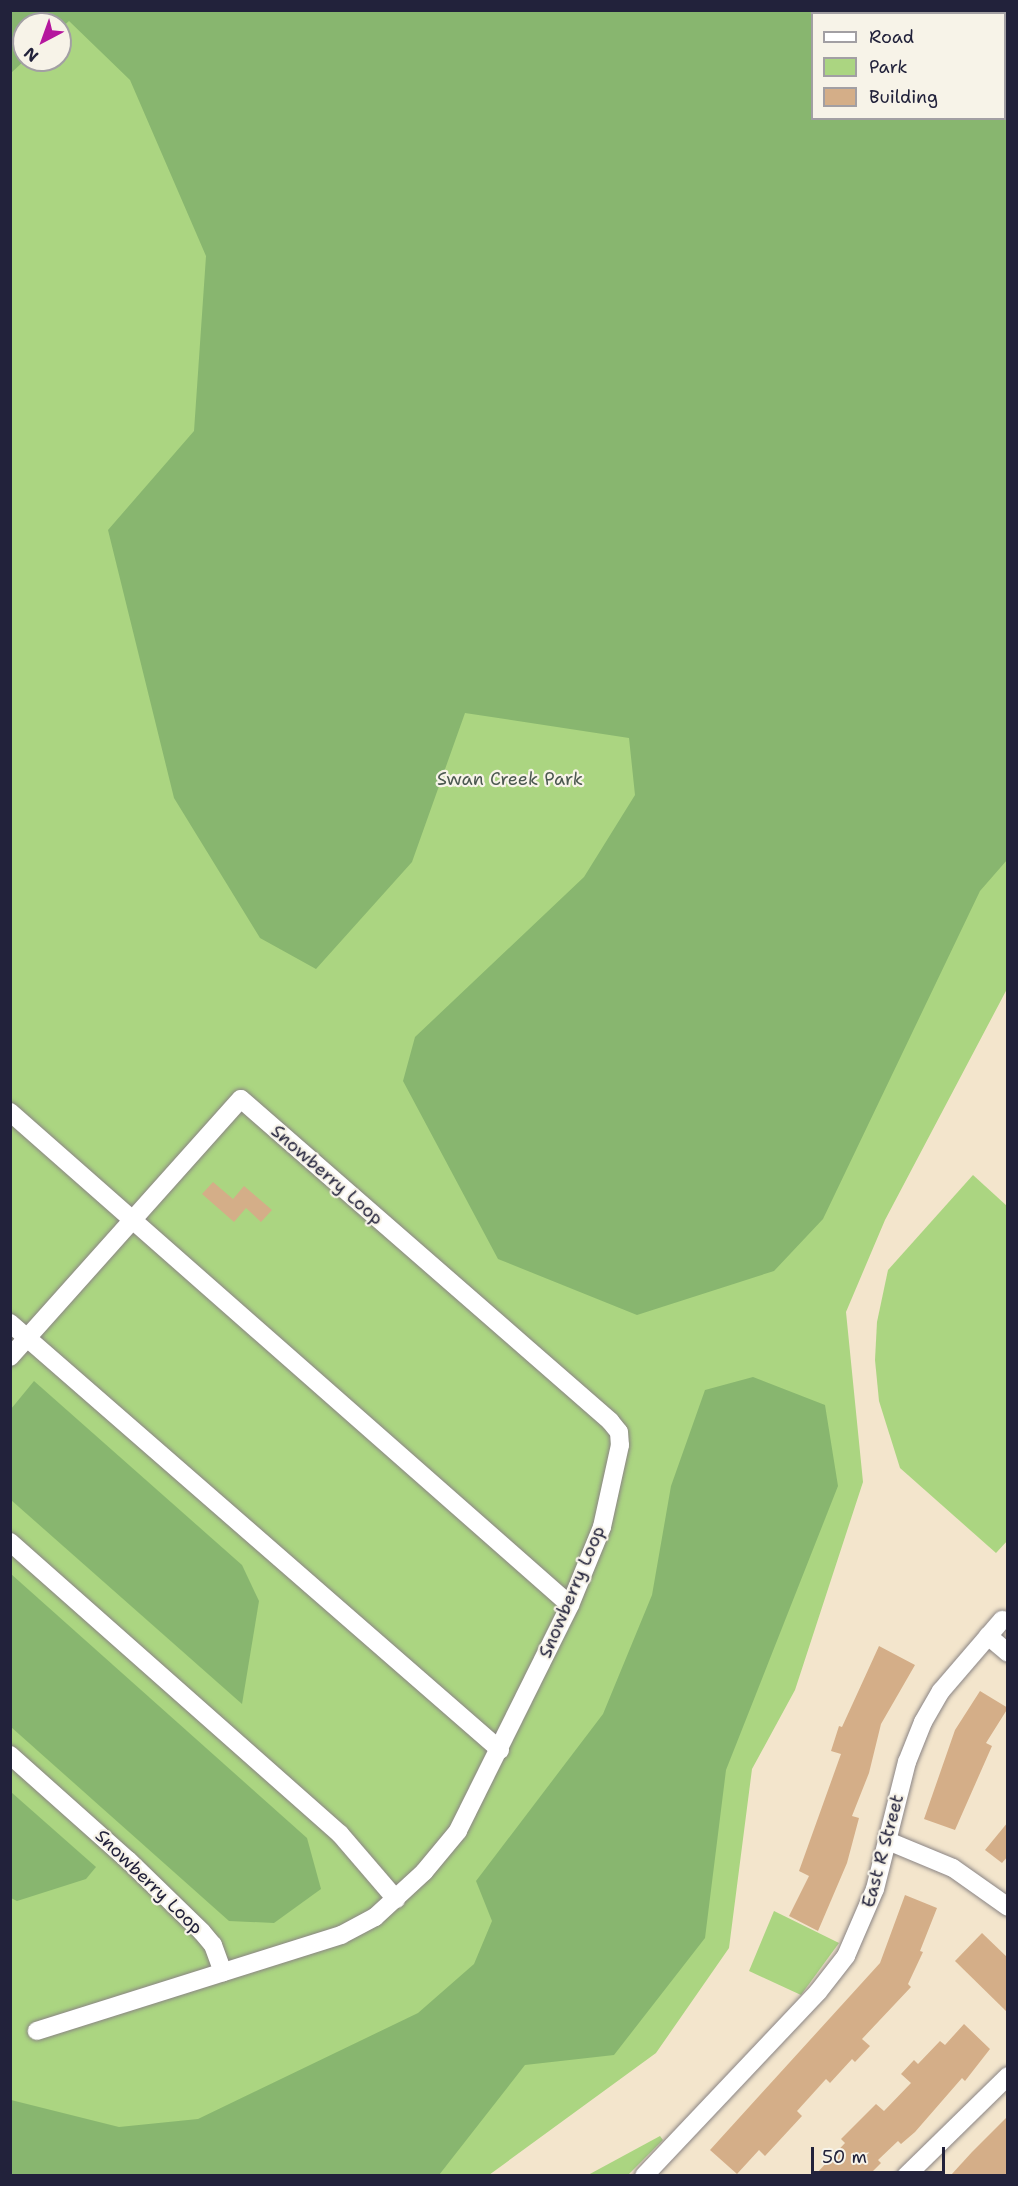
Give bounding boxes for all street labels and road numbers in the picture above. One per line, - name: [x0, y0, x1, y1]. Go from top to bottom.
- street label: Snowberry Loop: [267, 1120, 387, 1230]
- street label: Snowberry Loop: [534, 1523, 610, 1661]
- street label: East R Street: [858, 1792, 908, 1910]
- street label: Snowberry Loop: [91, 1825, 207, 1939]

